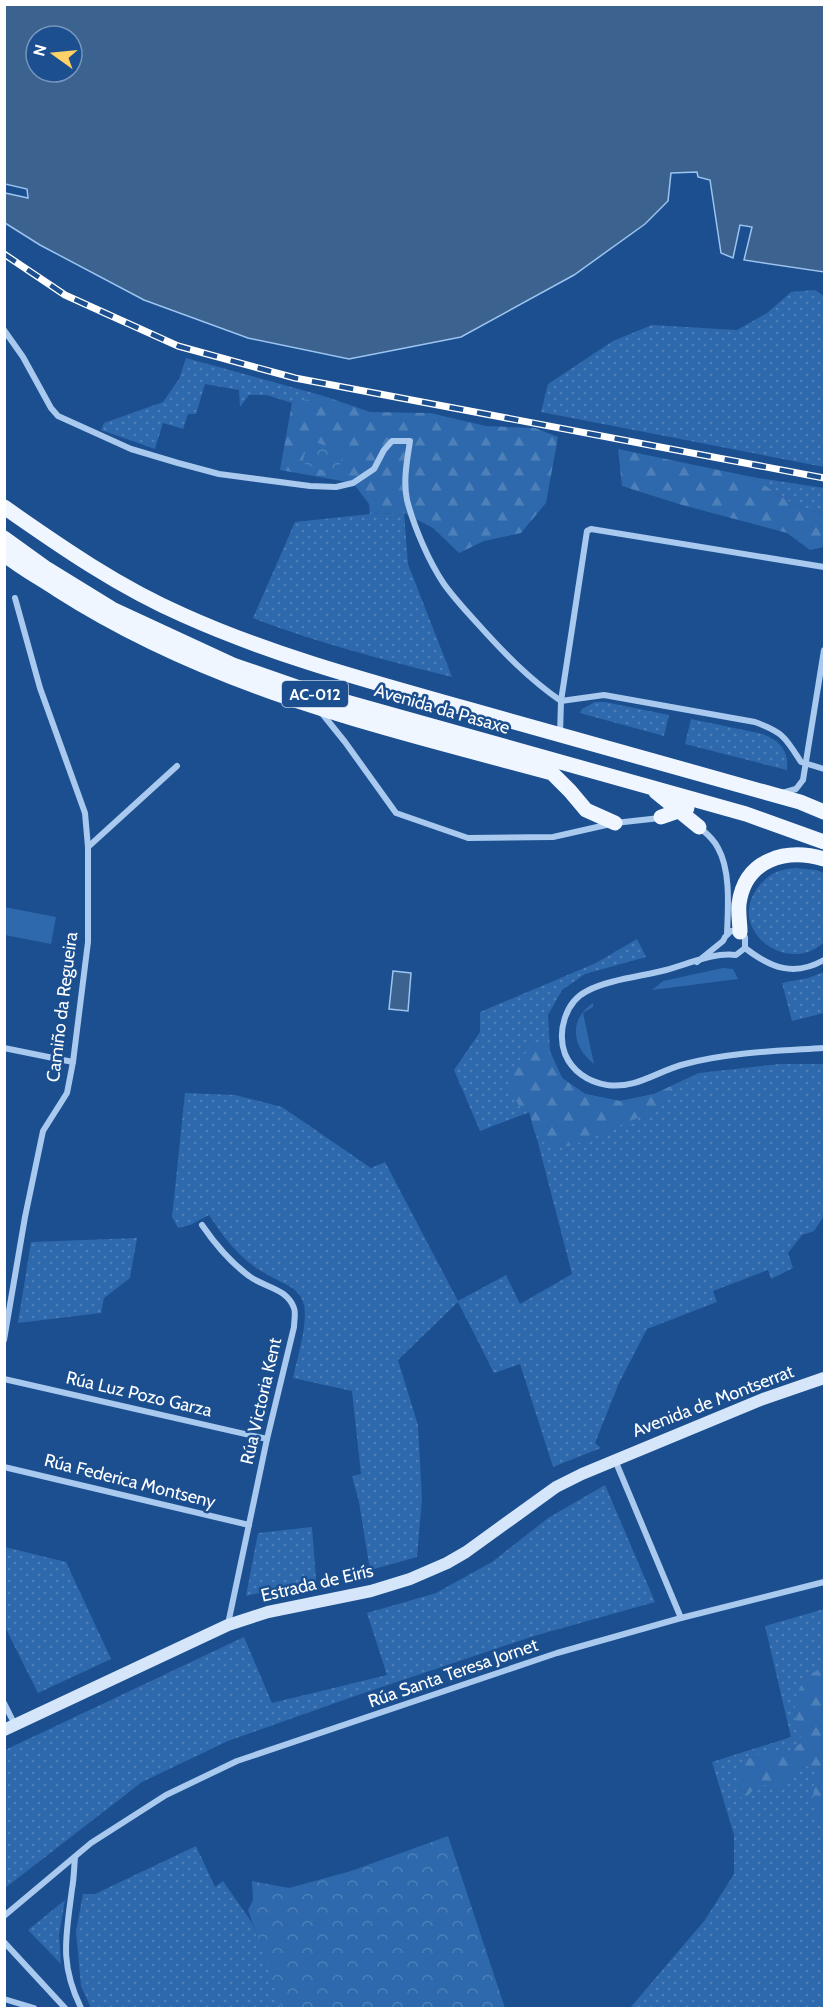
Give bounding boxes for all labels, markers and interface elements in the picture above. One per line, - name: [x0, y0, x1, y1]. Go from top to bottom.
- north arrow: [24, 24, 84, 84]
- text: N: [29, 42, 51, 58]
- street label: Avenida da Pasaxe: [372, 679, 512, 739]
- road number: AC-012: [282, 681, 348, 707]
- street label: Camiño da Regueira: [42, 930, 82, 1083]
- street label: Rúa Victoria Kent: [236, 1335, 286, 1467]
- street label: Avenida de Montserrat: [629, 1360, 797, 1442]
- street label: Rúa Luz Pozo Garza: [64, 1367, 214, 1422]
- street label: Rúa Federica Montseny: [42, 1449, 218, 1513]
- street label: Estrada de Eirís: [259, 1559, 375, 1607]
- street label: Rúa Santa Teresa Jornet: [365, 1634, 541, 1712]

